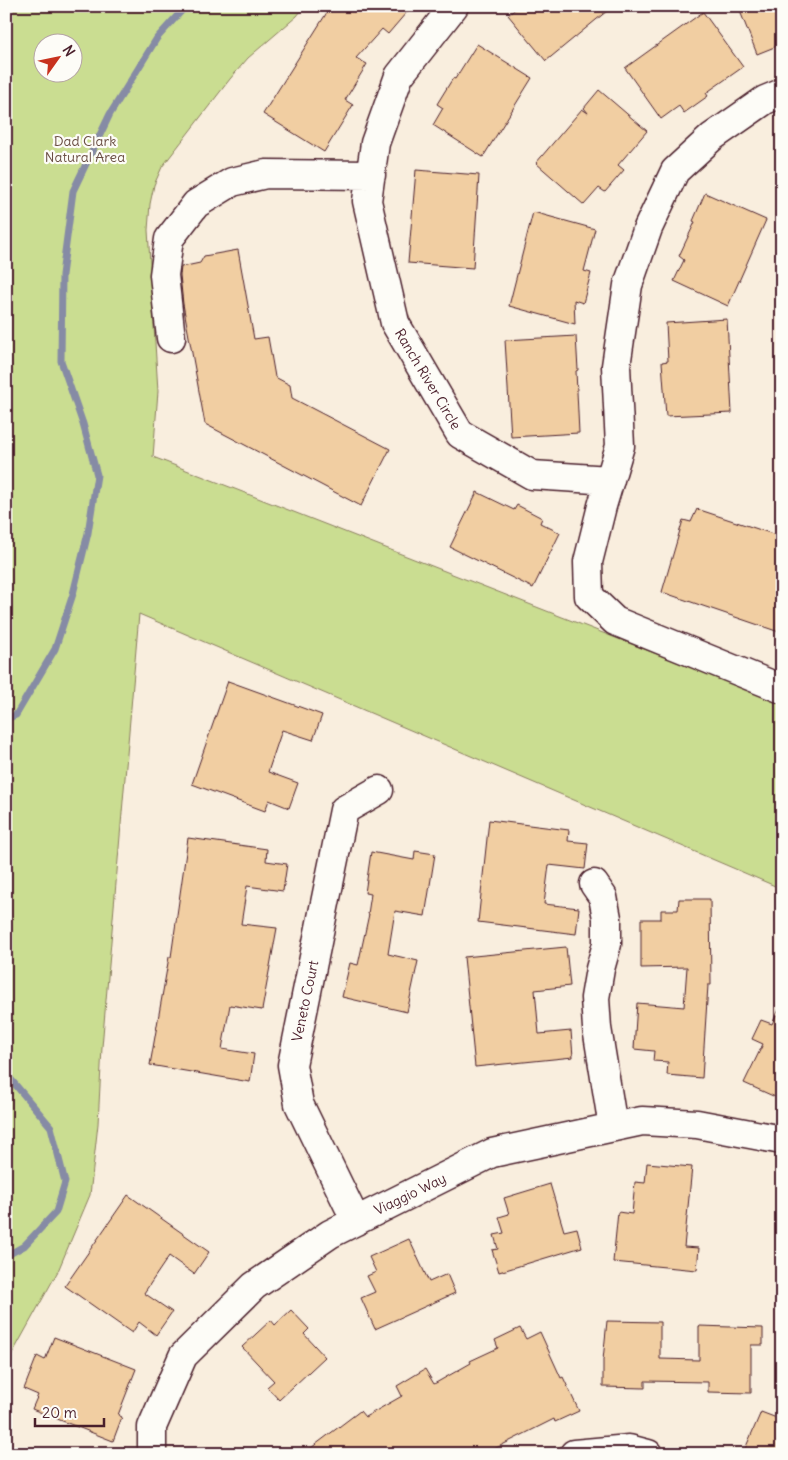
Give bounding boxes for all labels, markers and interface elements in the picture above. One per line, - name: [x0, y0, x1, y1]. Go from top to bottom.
- north arrow: [32, 32, 82, 82]
- text: N: [59, 42, 79, 60]
- park label: Dad Clark Natural Area: [45, 132, 125, 166]
- street label: Ranch River Circle: [391, 325, 465, 433]
- street label: Veneto Court: [288, 958, 322, 1043]
- street label: Viaggio Way: [371, 1169, 449, 1219]
- scale bar: [35, 1395, 104, 1427]
- text: 20 m: [42, 1403, 77, 1422]

